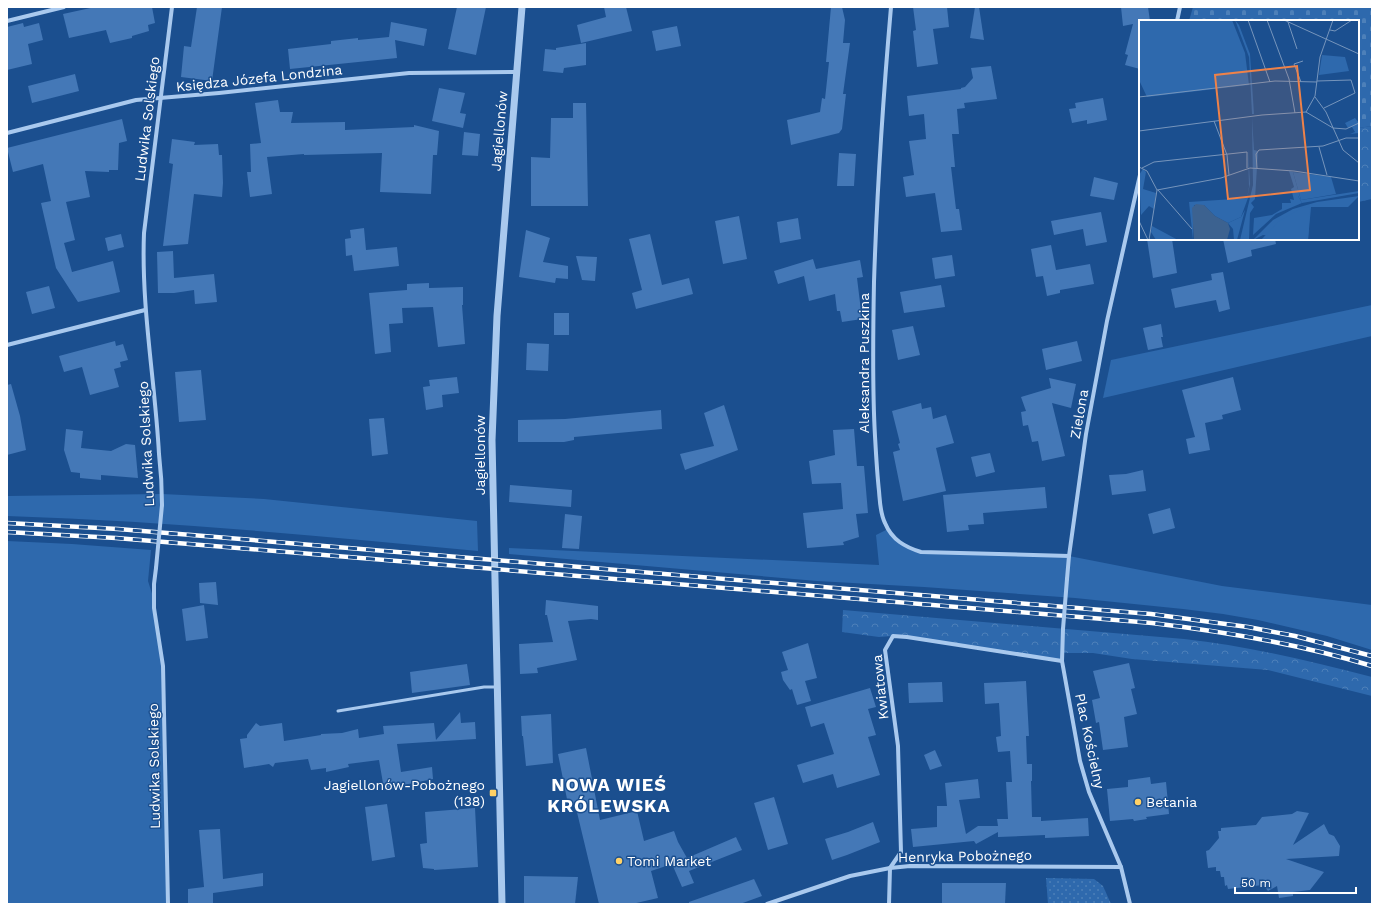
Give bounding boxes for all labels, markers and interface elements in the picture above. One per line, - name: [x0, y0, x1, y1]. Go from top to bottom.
- inset map: [1139, 20, 1359, 240]
- street label: Ludwika Solskiego: [131, 56, 163, 182]
- street label: Księdza Józefa Londzina: [175, 61, 343, 95]
- street label: Jagiellonów: [488, 90, 510, 172]
- street label: Aleksandra Puszkina: [856, 293, 872, 433]
- street label: Ludwika Solskiego: [135, 381, 157, 507]
- street label: Zielona: [1067, 388, 1091, 440]
- street label: Jagiellonów: [472, 415, 488, 495]
- street label: Kwiatowa: [869, 654, 891, 720]
- street label: Plac Kościelny: [1072, 692, 1108, 791]
- street label: Ludwika Solskiego: [145, 703, 163, 829]
- district label: NOWA WIEŚ KRÓLEWSKA: [547, 774, 671, 816]
- place label: Jagiellonów-Pobożnego (138): [324, 777, 485, 809]
- marker: Jagiellonów-Pobożnego (138): [488, 788, 498, 798]
- place label: Betania: [1146, 794, 1197, 810]
- marker: Betania: [1133, 797, 1143, 807]
- street label: Henryka Pobożnego: [898, 847, 1032, 865]
- place label: Tomi Market: [627, 853, 711, 869]
- marker: Tomi Market: [614, 856, 624, 866]
- scale bar: [1235, 869, 1356, 895]
- text: 50 m: [1241, 876, 1271, 890]

